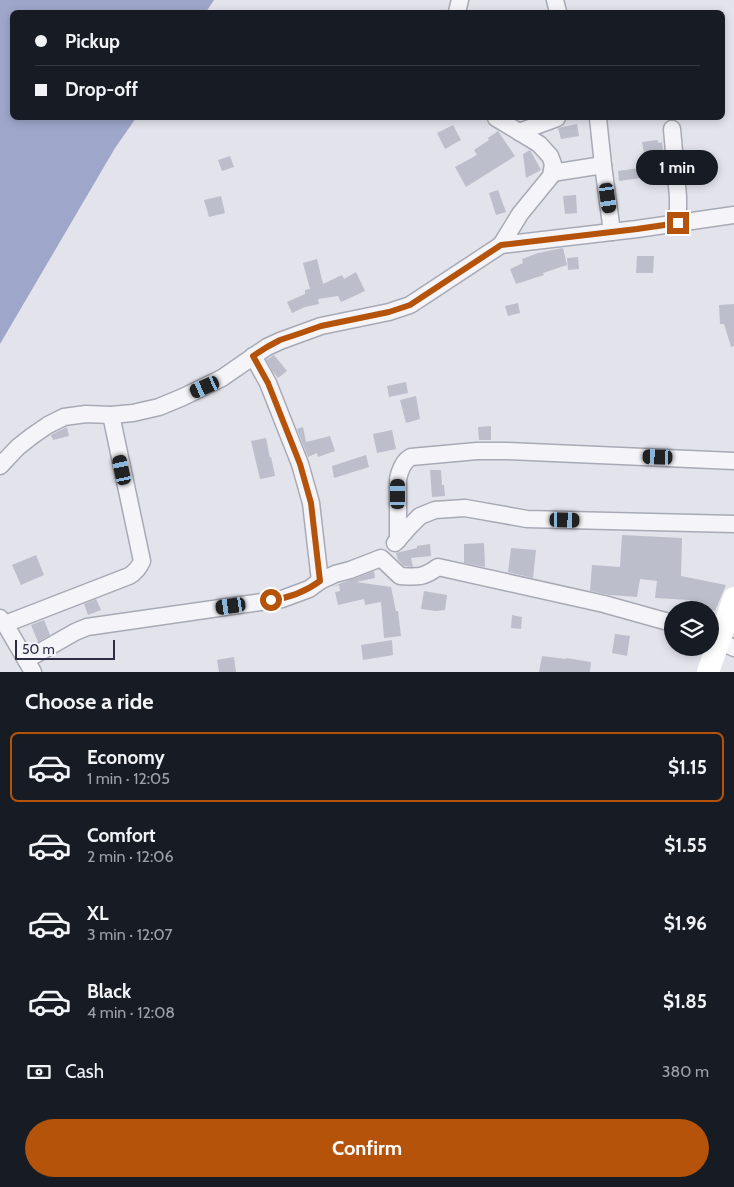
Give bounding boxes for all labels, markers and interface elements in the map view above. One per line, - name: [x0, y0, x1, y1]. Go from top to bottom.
- text: Pickup: [65, 30, 120, 53]
- text: Drop-off: [65, 78, 138, 101]
- callout: 1 min: [637, 150, 719, 186]
- text: 1 min: [659, 158, 695, 177]
- car: [598, 182, 617, 214]
- route end: [667, 212, 689, 234]
- car: [188, 374, 221, 400]
- car: [642, 449, 673, 465]
- car: [111, 454, 132, 486]
- car: [390, 479, 405, 509]
- car: [549, 512, 580, 528]
- route start: [260, 589, 282, 611]
- car: [215, 596, 246, 616]
- map controls: [664, 601, 719, 656]
- button: layers: [664, 601, 719, 656]
- scale bar: [15, 637, 115, 660]
- text: 50 m: [22, 640, 55, 658]
- text: Choose a ride: [25, 688, 154, 715]
- icon: car: [27, 745, 72, 790]
- text: Economy: [87, 746, 165, 769]
- text: $1.15: [668, 756, 707, 779]
- text: 1 min · 12:05: [87, 769, 170, 788]
- icon: car: [27, 823, 72, 868]
- text: Comfort: [87, 824, 156, 847]
- text: $1.55: [664, 834, 707, 857]
- text: 2 min · 12:06: [87, 847, 174, 866]
- icon: car: [27, 901, 72, 946]
- text: XL: [87, 902, 108, 925]
- text: $1.96: [664, 912, 707, 935]
- text: 3 min · 12:07: [87, 925, 173, 944]
- icon: car: [27, 979, 72, 1024]
- text: Black: [87, 980, 131, 1003]
- text: $1.85: [663, 990, 707, 1013]
- text: 4 min · 12:08: [87, 1003, 175, 1022]
- icon: cash: [25, 1058, 53, 1086]
- text: Cash: [65, 1060, 104, 1083]
- text: 380 m: [662, 1062, 709, 1081]
- button: Confirm: [25, 1119, 709, 1177]

